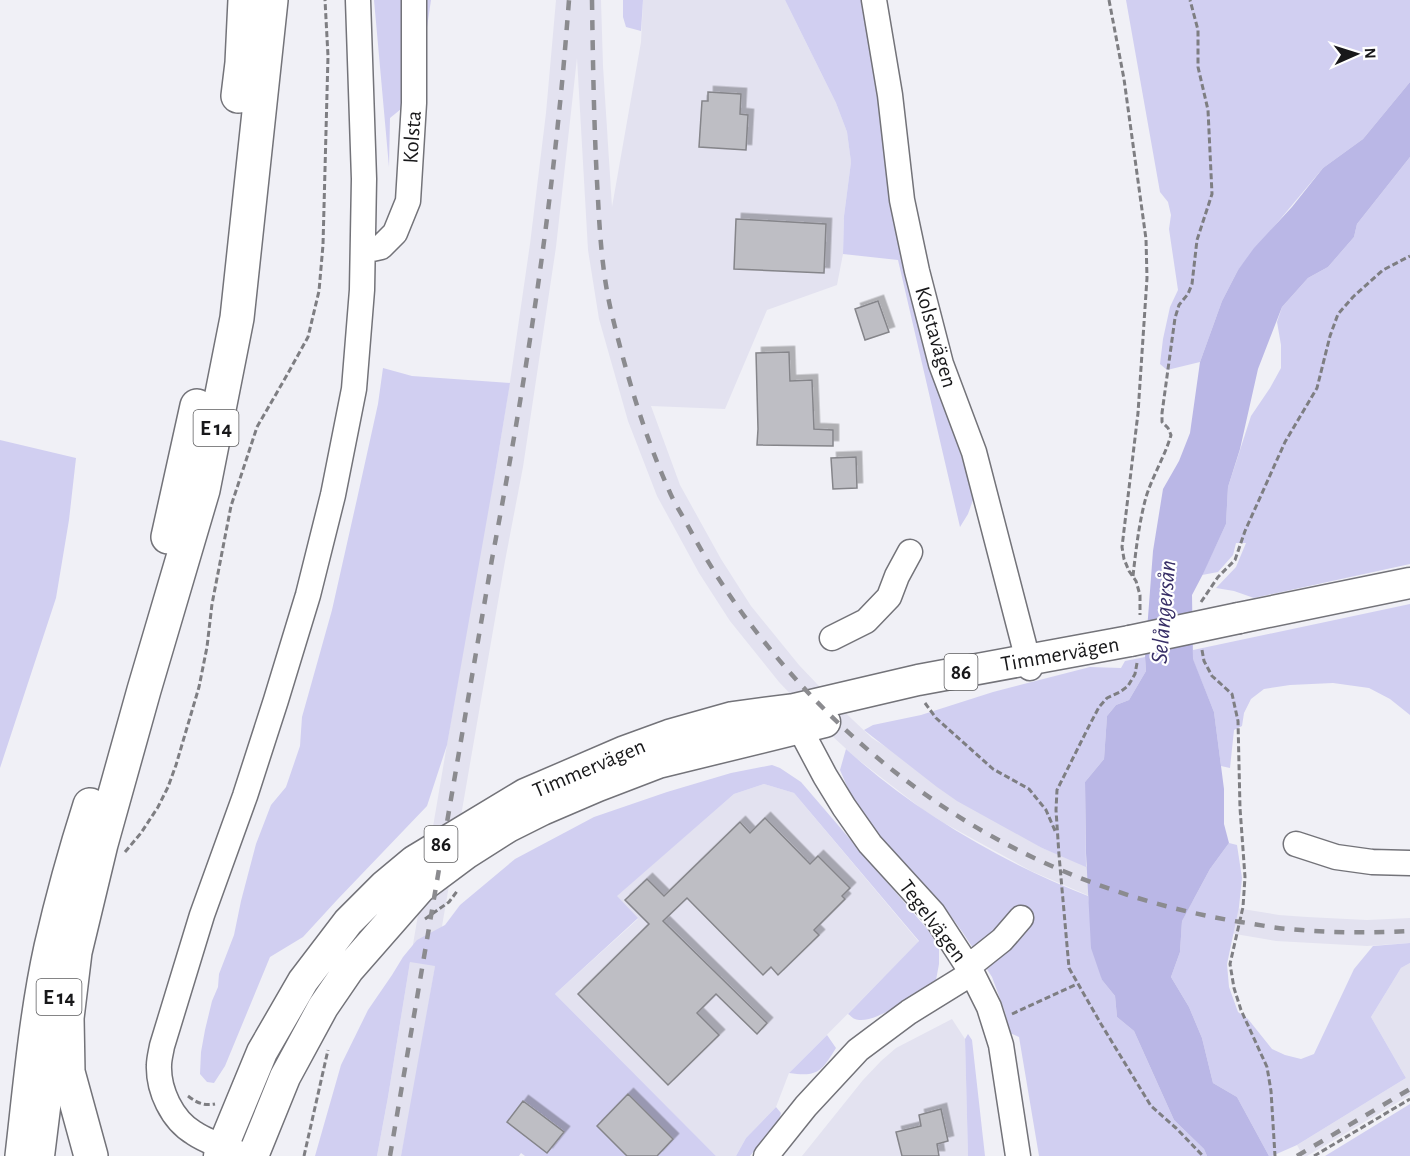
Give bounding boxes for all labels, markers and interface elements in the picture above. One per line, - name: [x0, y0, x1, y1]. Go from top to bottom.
- north arrow: [1326, 24, 1386, 84]
- text: N: [1362, 47, 1378, 59]
- street label: Kolsta: [399, 110, 425, 164]
- street label: Kolstavägen: [911, 284, 961, 390]
- road number: E 14: [194, 410, 238, 446]
- water label: Selångersån: [1148, 559, 1180, 665]
- street label: Timmervägen: [999, 633, 1121, 675]
- road number: 86: [944, 654, 978, 690]
- street label: Timmervägen: [530, 734, 648, 802]
- road number: 86: [424, 826, 458, 862]
- street label: Tegelvägen: [895, 876, 971, 966]
- road number: E 14: [36, 979, 82, 1015]

